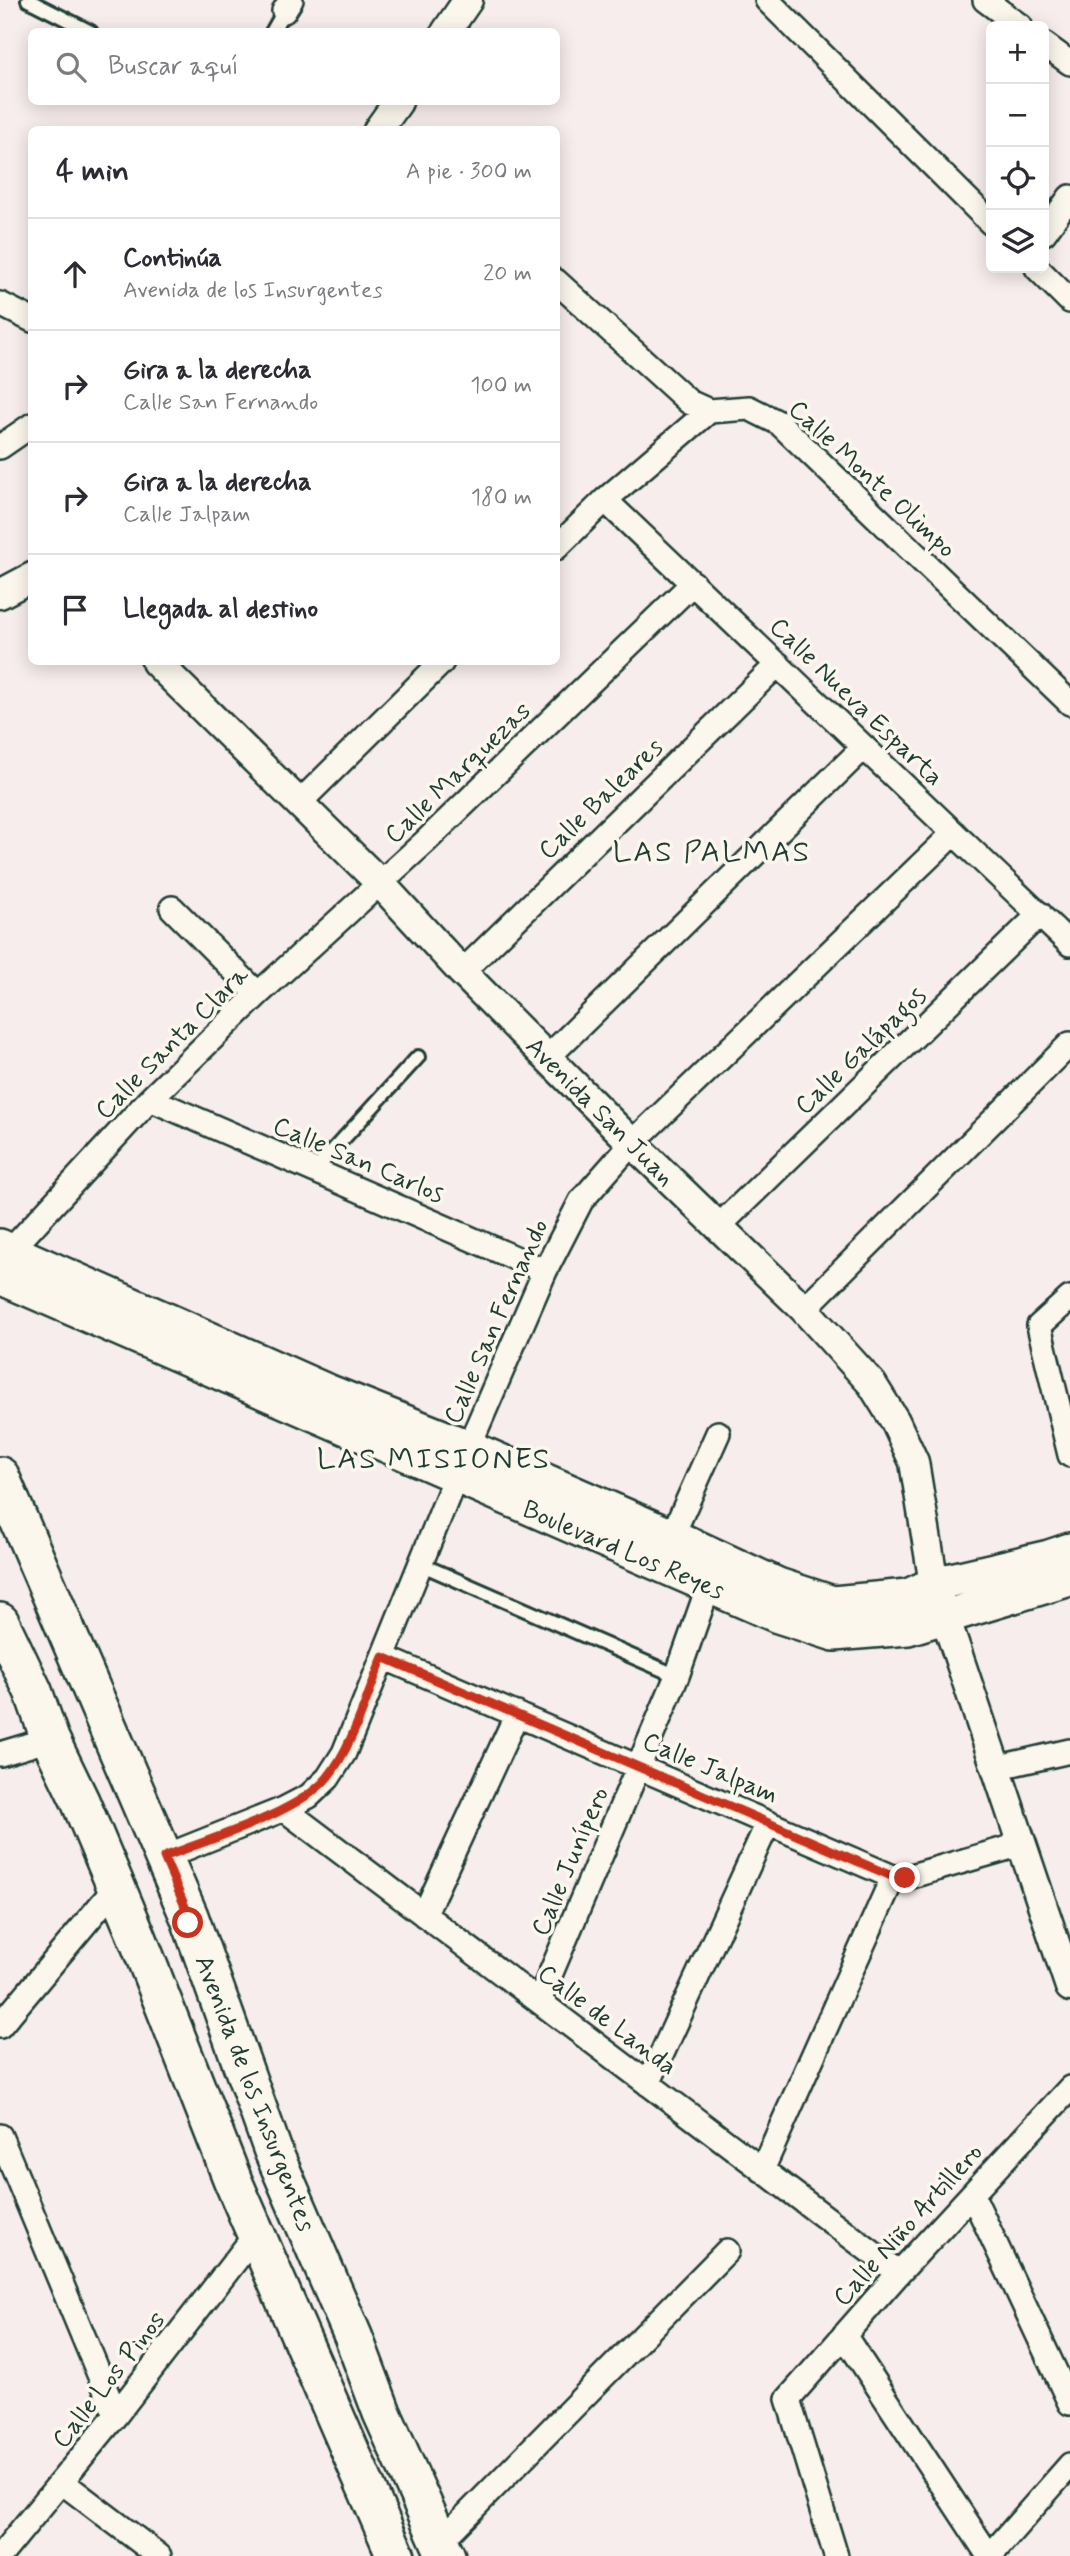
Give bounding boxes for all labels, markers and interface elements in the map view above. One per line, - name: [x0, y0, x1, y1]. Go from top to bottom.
- map controls: [986, 21, 1049, 273]
- button: +: [986, 21, 1049, 84]
- search box: [28, 28, 560, 105]
- icon: search: [52, 48, 90, 86]
- text: Buscar aquí: [108, 50, 239, 84]
- button: −: [986, 84, 1049, 147]
- button: locate: [986, 147, 1049, 210]
- text: 4 min: [56, 152, 129, 191]
- text: A pie · 300 m: [406, 157, 532, 187]
- button: layers: [986, 210, 1049, 273]
- text: Continúa: [123, 242, 222, 276]
- icon: ahead: [56, 255, 94, 293]
- text: 20 m: [483, 259, 532, 289]
- text: Avenida de los Insurgentes: [123, 276, 383, 306]
- text: Gira a la derecha: [123, 354, 312, 388]
- icon: right: [56, 367, 94, 405]
- text: 100 m: [470, 371, 532, 401]
- text: Calle San Fernando: [123, 388, 318, 418]
- street label: Calle Monte Olimpo: [780, 393, 963, 566]
- text: Gira a la derecha: [123, 466, 312, 500]
- icon: right: [56, 479, 94, 517]
- text: 180 m: [471, 483, 532, 513]
- text: Calle Jalpam: [123, 500, 251, 530]
- icon: arrive: [56, 591, 94, 629]
- text: Llegada al destino: [123, 593, 318, 627]
- street label: Calle Nueva Esparta: [761, 611, 950, 794]
- street label: Calle Marquezas: [378, 695, 539, 852]
- street label: Calle Baleares: [532, 731, 671, 868]
- district label: LAS PALMAS: [613, 833, 811, 872]
- street label: Calle Santa Clara: [88, 959, 257, 1127]
- street label: Calle Galápagos: [788, 980, 937, 1125]
- street label: Avenida San Juan: [517, 1030, 682, 1195]
- street label: Calle San Carlos: [267, 1109, 449, 1212]
- street label: Calle San Fernando: [436, 1214, 557, 1429]
- district label: LAS MISIONES: [317, 1440, 551, 1479]
- street label: Boulevard Los Reyes: [517, 1493, 729, 1609]
- street label: Calle Jalpam: [637, 1725, 783, 1813]
- street label: Calle Junípero: [524, 1782, 617, 1941]
- route end: [889, 1862, 920, 1893]
- route start: [172, 1907, 203, 1938]
- street label: Avenida de los Insurgentes: [186, 1951, 323, 2237]
- street label: Calle de Landa: [530, 1957, 683, 2084]
- street label: Calle Niño Artillero: [826, 2137, 991, 2314]
- street label: Calle Los Pinos: [45, 2304, 174, 2456]

